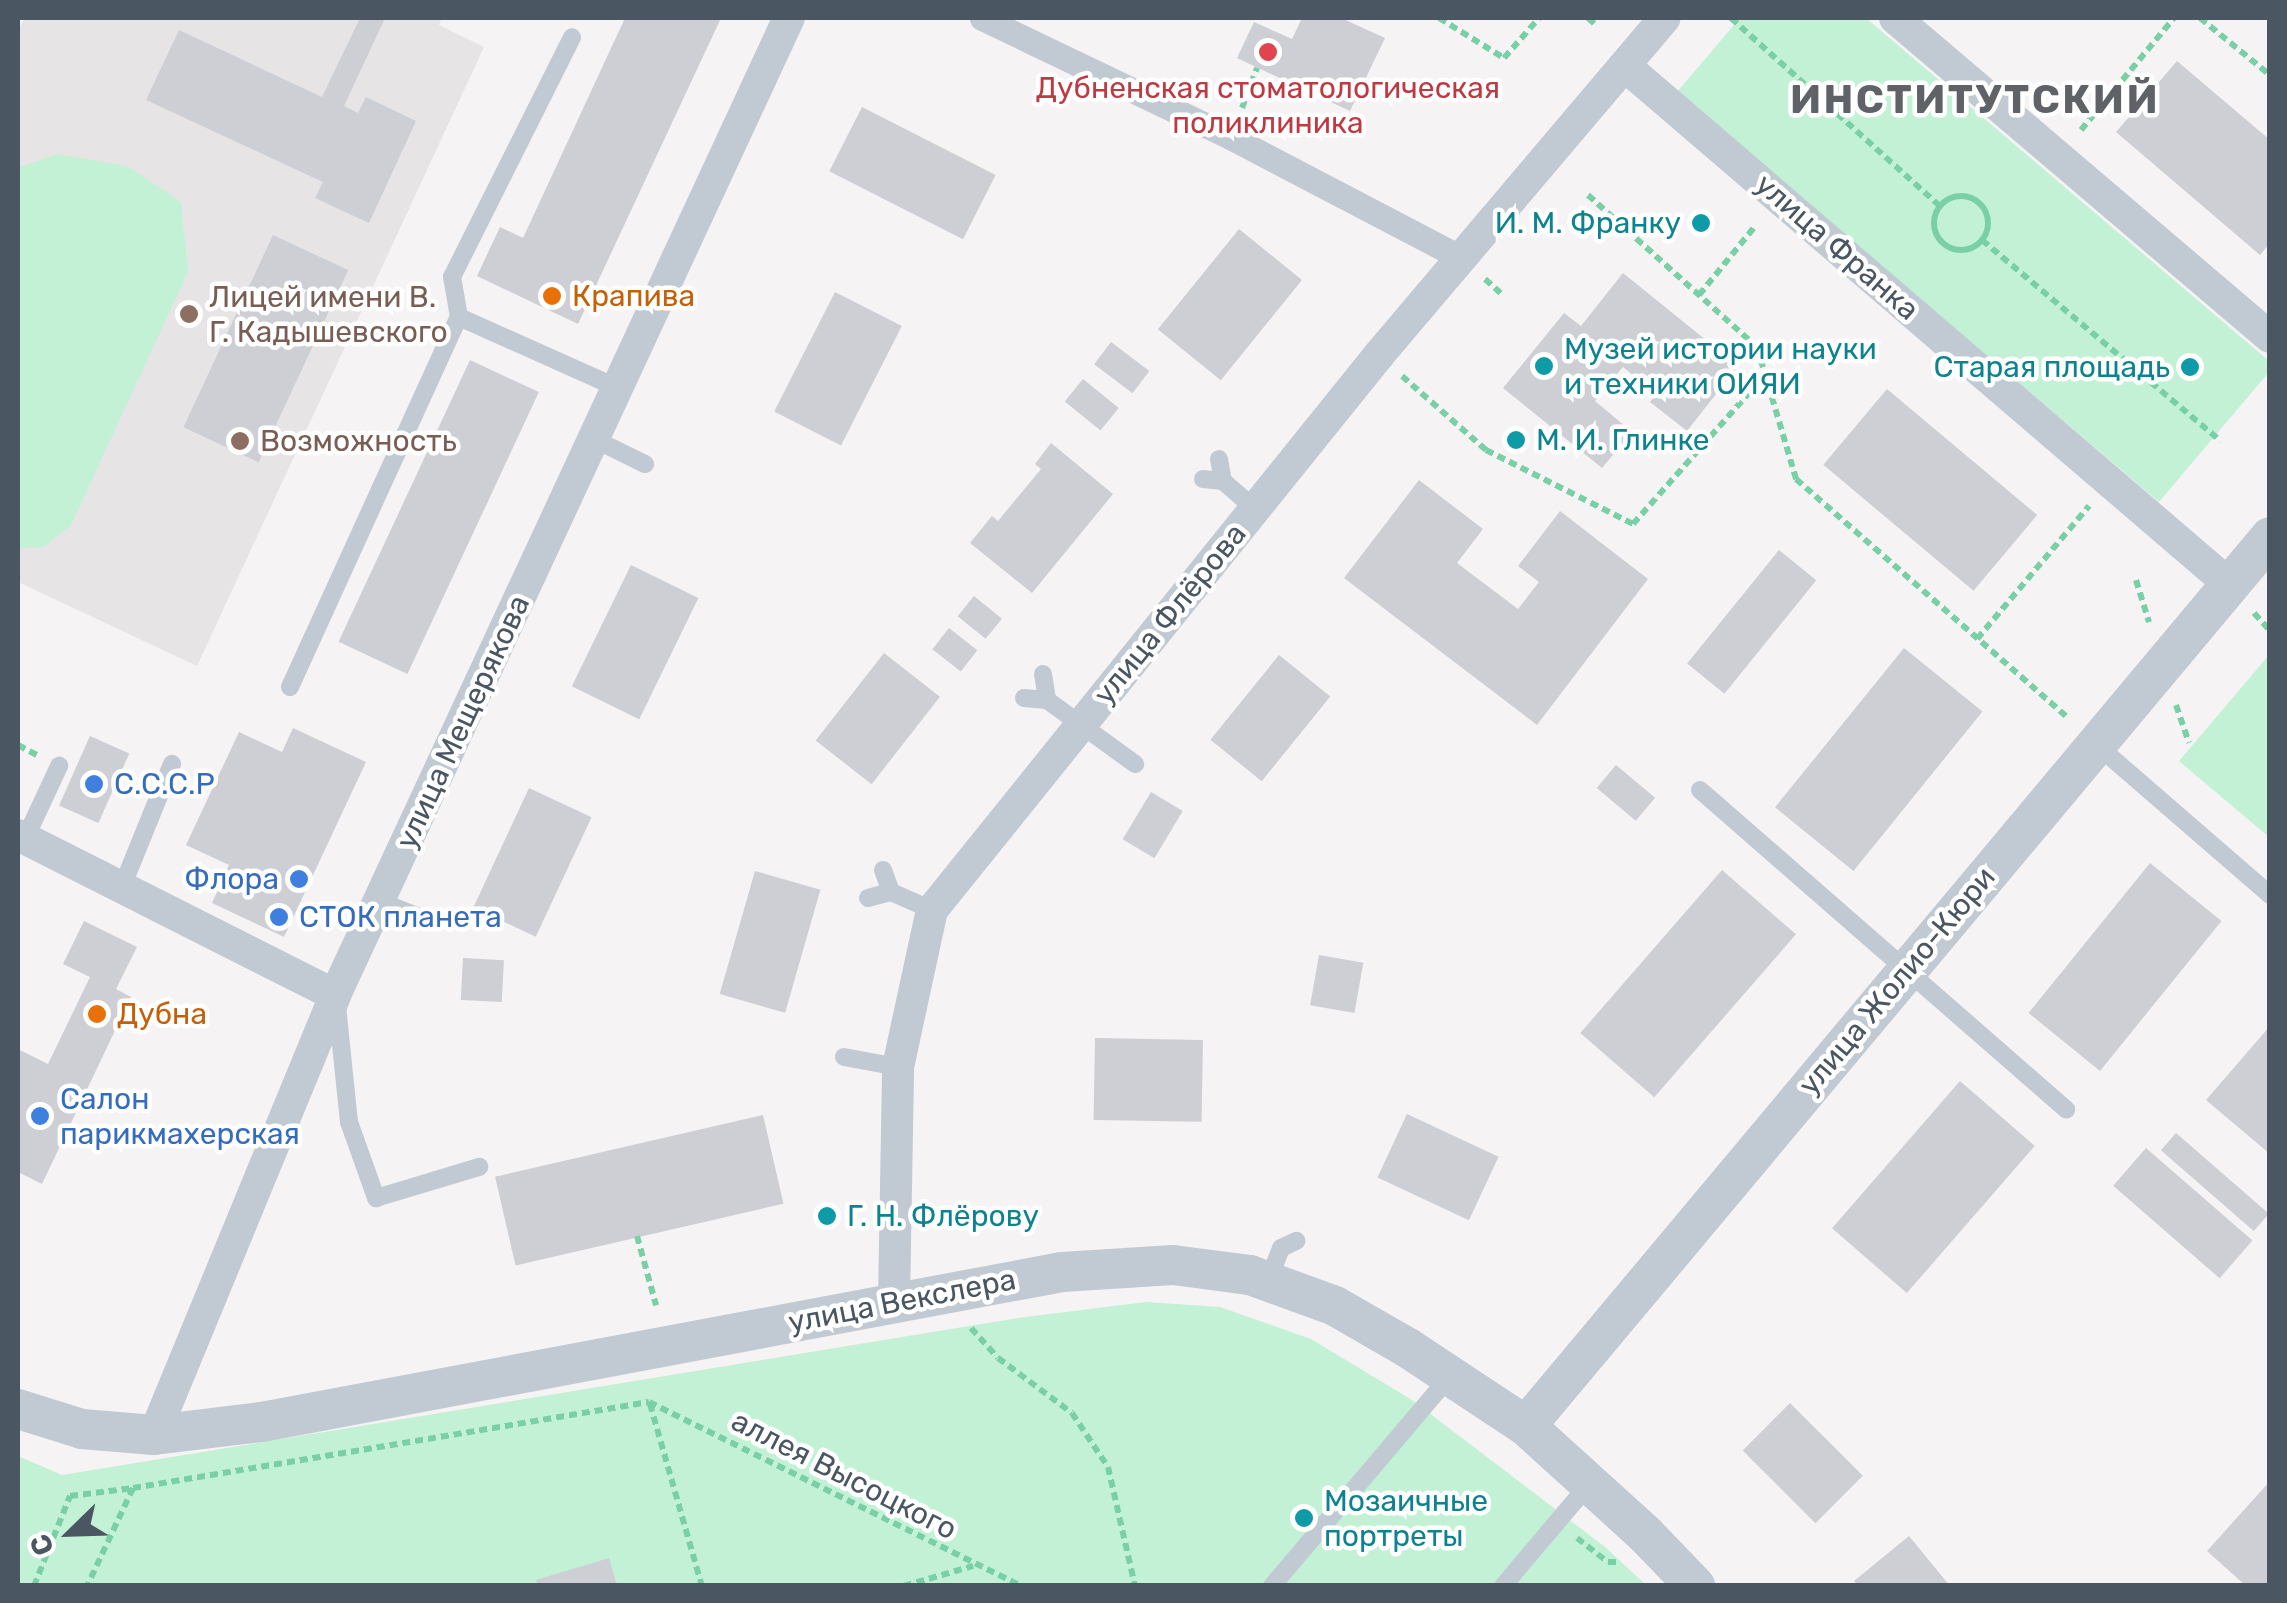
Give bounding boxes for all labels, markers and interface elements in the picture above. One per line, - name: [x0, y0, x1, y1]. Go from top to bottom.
- marker: Дубненская стоматологическая поликлиника: [1255, 39, 1281, 65]
- place label: Дубненская стоматологическая поликлиника: [1036, 70, 1500, 140]
- district label: ИНСТИТУТСКИЙ: [1790, 76, 2160, 124]
- street label: улица Франка: [1748, 166, 1926, 328]
- place label: И. М. Франку: [1495, 205, 1681, 241]
- marker: И. М. Франку: [1690, 212, 1712, 234]
- place label: Крапива: [572, 278, 695, 314]
- place label: Лицей имени В. Г. Кадышевского: [209, 279, 448, 350]
- marker: Крапива: [541, 285, 563, 307]
- marker: Лицей имени В. Г. Кадышевского: [178, 303, 200, 325]
- place label: Музей истории науки и техники ОИЯИ: [1564, 331, 1877, 402]
- place label: Старая площадь: [1934, 349, 2170, 385]
- marker: Музей истории науки и техники ОИЯИ: [1533, 355, 1555, 377]
- marker: Старая площадь: [2179, 356, 2201, 378]
- place label: М. И. Глинке: [1536, 422, 1710, 458]
- place label: Возможность: [260, 423, 457, 459]
- marker: М. И. Глинке: [1505, 429, 1527, 451]
- marker: Возможность: [229, 430, 251, 452]
- street label: улица Флёрова: [1086, 516, 1254, 712]
- street label: улица Мещерякова: [388, 589, 538, 855]
- place label: С.С.С.Р: [114, 766, 215, 802]
- marker: С.С.С.Р: [83, 773, 105, 795]
- street label: улица Жолио-Кюри: [1791, 860, 2003, 1102]
- place label: Флора: [184, 861, 279, 897]
- marker: Флора: [288, 868, 310, 890]
- place label: СТОК планета: [299, 899, 502, 935]
- marker: СТОК планета: [268, 906, 290, 928]
- place label: Дубна: [117, 996, 207, 1032]
- marker: Дубна: [86, 1003, 108, 1025]
- place label: Салон парикмахерская: [60, 1081, 300, 1152]
- marker: Салон парикмахерская: [29, 1105, 51, 1127]
- place label: Г. Н. Флёрову: [847, 1198, 1039, 1234]
- marker: Г. Н. Флёрову: [816, 1205, 838, 1227]
- street label: улица Векслера: [785, 1261, 1019, 1341]
- street label: аллея Высоцкого: [725, 1403, 963, 1547]
- north arrow: [20, 1483, 120, 1583]
- place label: Мозаичные портреты: [1324, 1483, 1488, 1554]
- marker: Мозаичные портреты: [1293, 1507, 1315, 1529]
- text: С: [23, 1529, 61, 1560]

